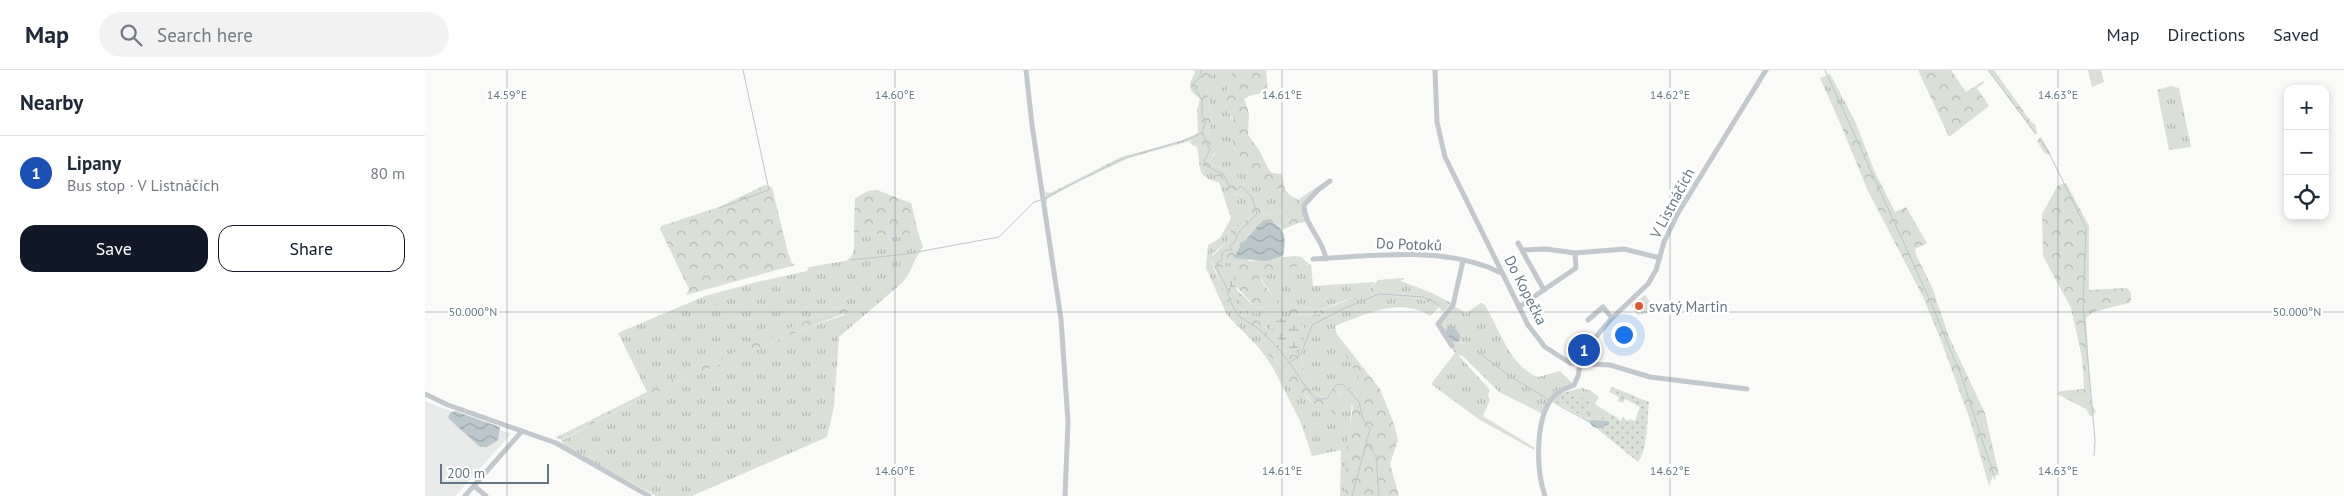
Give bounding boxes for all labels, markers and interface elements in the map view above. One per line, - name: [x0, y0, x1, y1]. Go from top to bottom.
- search box: [99, 12, 449, 57]
- text: Map: [25, 19, 69, 50]
- icon: search: [117, 21, 145, 49]
- text: Search here: [157, 23, 253, 47]
- text: Map: [2107, 23, 2139, 46]
- text: Directions: [2167, 23, 2245, 46]
- text: Saved: [2273, 23, 2319, 46]
- map controls: [2284, 85, 2329, 220]
- button: +: [2284, 85, 2329, 130]
- text: 14.59°E: [487, 87, 527, 102]
- text: 14.60°E: [875, 87, 915, 102]
- text: 14.61°E: [1262, 87, 1302, 102]
- text: 14.62°E: [1650, 87, 1690, 102]
- text: 14.63°E: [2038, 87, 2078, 102]
- text: Nearby: [20, 89, 83, 116]
- button: −: [2284, 130, 2329, 175]
- text: Lipany: [67, 151, 121, 175]
- text: 1: [31, 163, 41, 183]
- text: 80 m: [370, 163, 405, 183]
- street label: V Listnáčích: [1645, 165, 1698, 242]
- text: Bus stop · V Listnáčích: [67, 175, 219, 195]
- button: locate: [2284, 175, 2329, 220]
- button: Save: [20, 225, 208, 272]
- button: Share: [218, 225, 405, 272]
- street label: Do Potoků: [1376, 233, 1442, 255]
- street label: Do Kopečka: [1500, 252, 1552, 328]
- place label: svatý Martin: [1649, 297, 1728, 316]
- marker: svatý Martin: [1633, 300, 1645, 312]
- text: 50.000°N: [449, 304, 497, 319]
- text: 50.000°N: [2273, 304, 2321, 319]
- your location: [1611, 322, 1637, 348]
- pin: 1: [1568, 331, 1600, 369]
- scale bar: [440, 461, 549, 484]
- text: 14.60°E: [875, 463, 915, 478]
- text: 14.61°E: [1262, 463, 1302, 478]
- text: 14.62°E: [1650, 463, 1690, 478]
- text: 14.63°E: [2038, 463, 2078, 478]
- text: 200 m: [447, 464, 485, 482]

